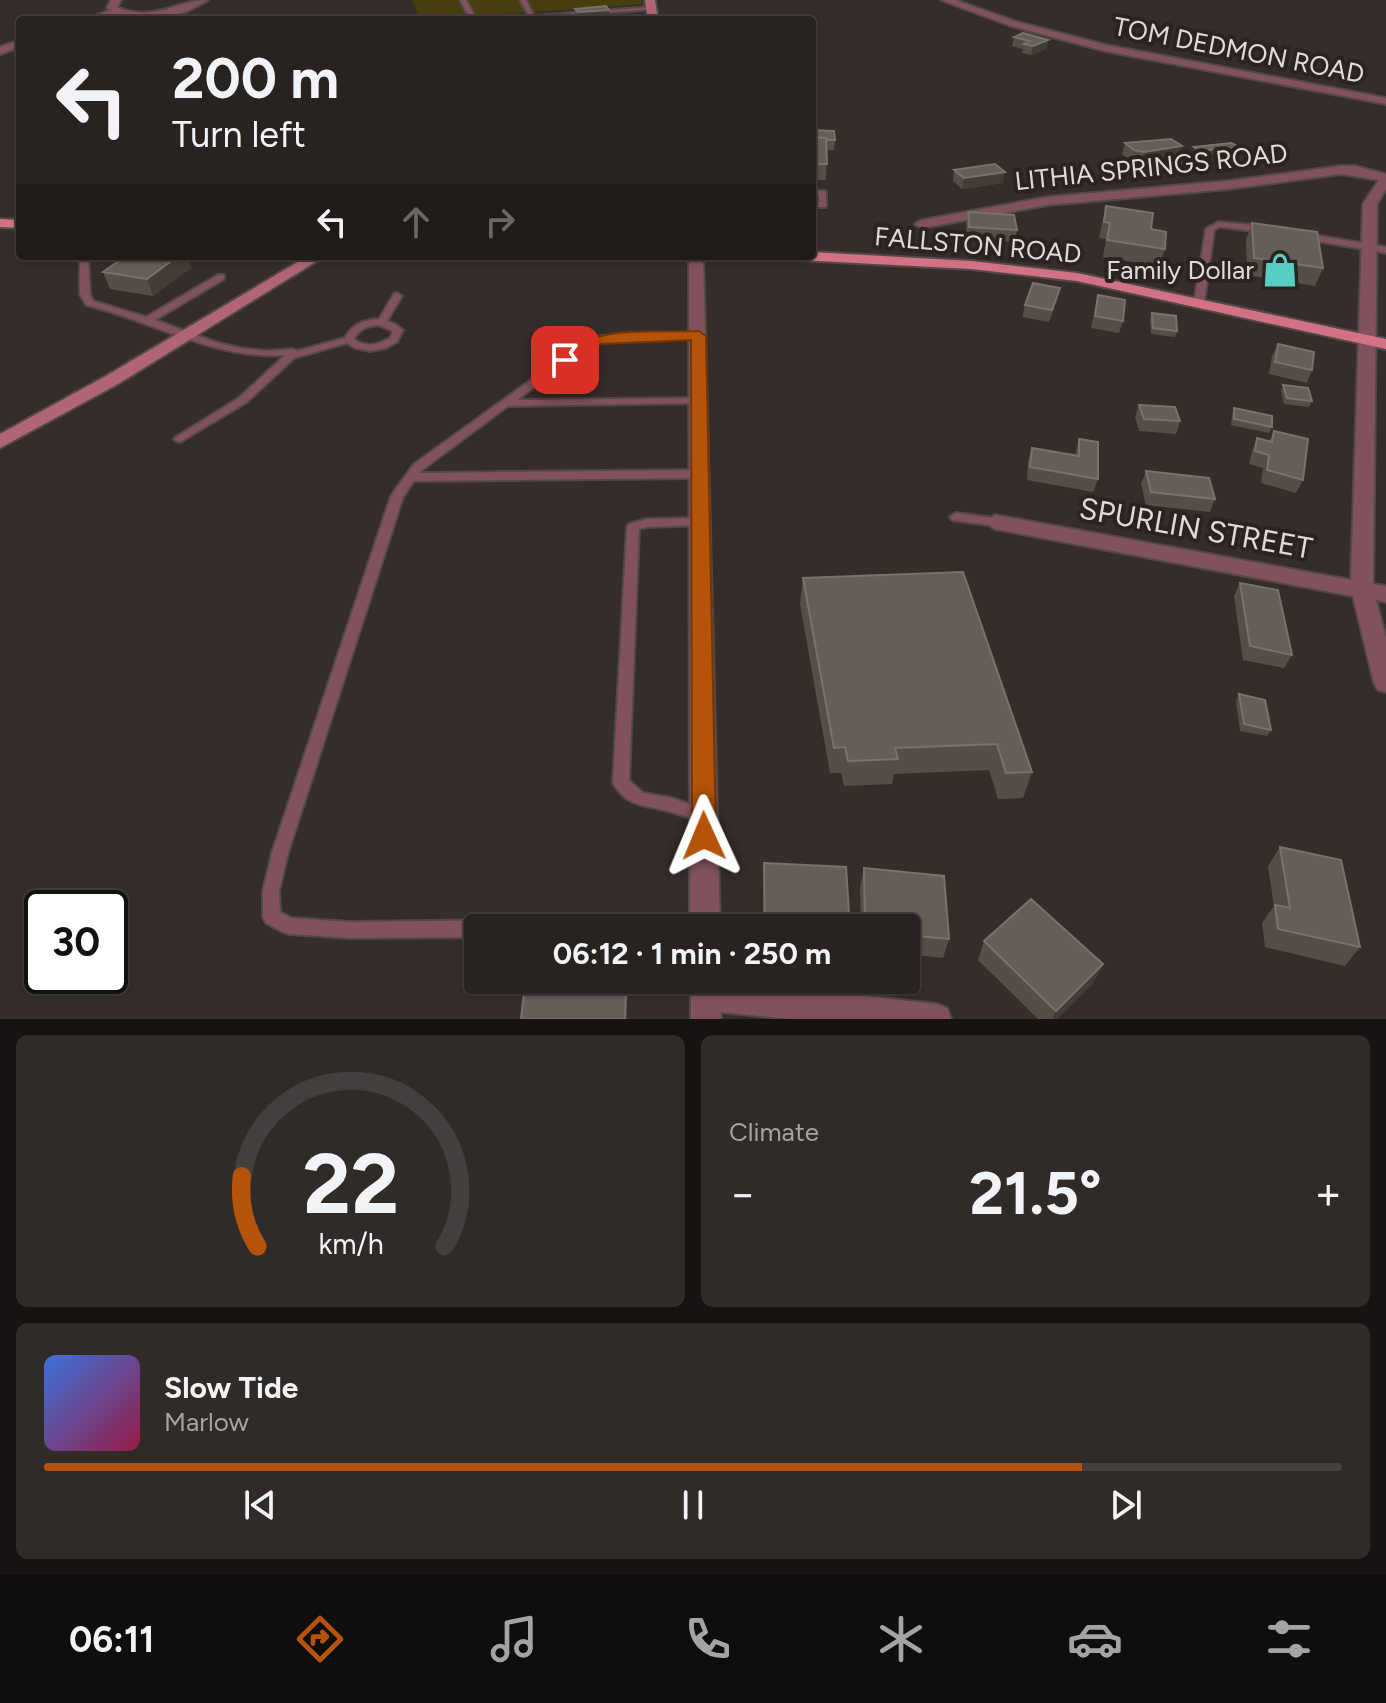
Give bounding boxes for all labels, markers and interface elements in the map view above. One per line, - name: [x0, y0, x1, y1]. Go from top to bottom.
- street label: TOM DEDMON ROAD: [1111, 10, 1367, 90]
- text: 200 m: [172, 45, 339, 112]
- icon: left: [40, 48, 144, 152]
- text: Turn left: [172, 113, 306, 156]
- street label: LITHIA SPRINGS ROAD: [1013, 137, 1289, 197]
- icon: left: [310, 200, 354, 244]
- icon: ahead: [394, 200, 438, 244]
- icon: right: [478, 200, 522, 244]
- street label: FALLSTON ROAD: [873, 220, 1083, 270]
- shop icon: Family Dollar: [1261, 251, 1299, 289]
- place label: Family Dollar: [1106, 254, 1254, 286]
- pin: [531, 326, 599, 394]
- icon: arrive: [543, 338, 587, 382]
- street label: SPURLIN STREET: [1077, 489, 1316, 567]
- position arrow: [662, 794, 746, 878]
- speed limit sign: 30: [24, 890, 128, 994]
- text: 06:12 · 1 min · 250 m: [553, 935, 831, 972]
- text: Climate: [729, 1116, 819, 1148]
- text: 22: [302, 1134, 399, 1234]
- text: 21.5°: [969, 1157, 1102, 1229]
- text: −: [729, 1167, 756, 1220]
- text: +: [1315, 1167, 1342, 1220]
- text: km/h: [318, 1227, 383, 1261]
- text: Slow Tide: [164, 1369, 298, 1406]
- text: Marlow: [164, 1406, 249, 1438]
- icon: previous: [238, 1483, 282, 1527]
- icon: pause: [671, 1483, 715, 1527]
- icon: next: [1104, 1483, 1148, 1527]
- icon: directions: [292, 1611, 348, 1667]
- icon: music: [486, 1611, 542, 1667]
- icon: phone: [680, 1611, 736, 1667]
- icon: climate: [873, 1611, 929, 1667]
- icon: car: [1067, 1611, 1123, 1667]
- icon: filters: [1261, 1611, 1317, 1667]
- text: 06:11: [69, 1618, 154, 1661]

